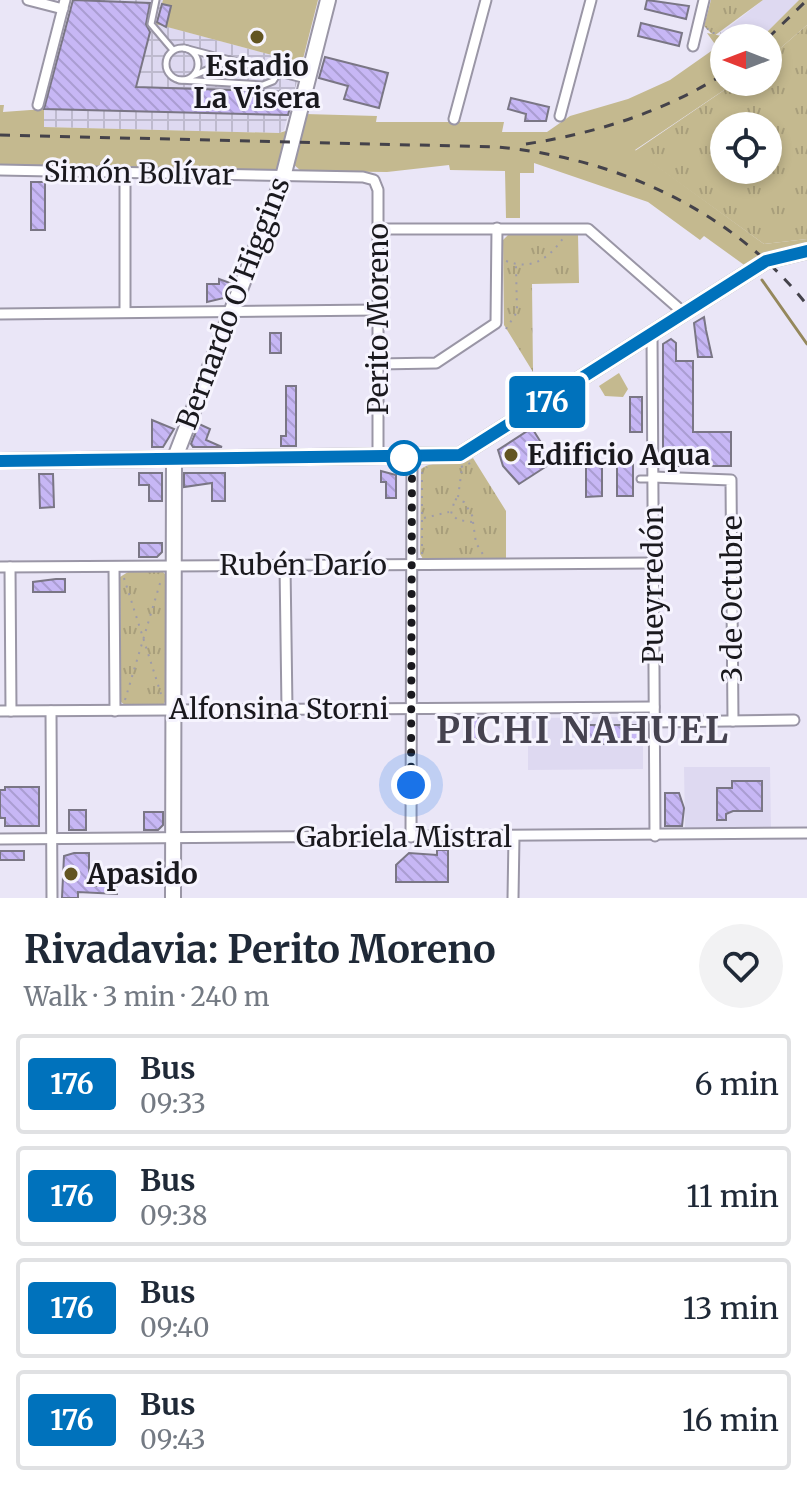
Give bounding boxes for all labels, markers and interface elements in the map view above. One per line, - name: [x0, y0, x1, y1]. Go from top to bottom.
- north arrow: [710, 24, 782, 96]
- map controls: [710, 24, 782, 184]
- marker: Estadio La Visera: [248, 28, 266, 46]
- place label: Estadio La Visera: [193, 48, 321, 116]
- button: locate: [710, 112, 782, 184]
- street label: Simón Bolívar: [43, 153, 235, 193]
- street label: Bernardo O'Higgins: [168, 172, 298, 434]
- street label: Perito Moreno: [360, 223, 396, 415]
- line badge: 176: [501, 376, 593, 428]
- text: 176: [525, 384, 569, 420]
- place label: Edificio Aqua: [527, 437, 711, 473]
- unlabelled marker: [387, 441, 421, 475]
- marker: Edificio Aqua: [502, 446, 520, 464]
- street label: Pueyrredón: [635, 506, 671, 664]
- street label: 3 de Octubre: [714, 515, 750, 683]
- street label: Rubén Darío: [219, 547, 387, 583]
- street label: Alfonsina Storni: [168, 691, 389, 727]
- district label: PICHI NAHUEL: [436, 708, 730, 753]
- your location: [391, 765, 431, 805]
- street label: Gabriela Mistral: [296, 819, 512, 855]
- place label: Apasido: [86, 856, 198, 892]
- marker: Apasido: [62, 865, 80, 883]
- button: heart: [699, 924, 783, 1008]
- text: Rivadavia: Perito Moreno: [24, 926, 496, 973]
- text: Walk · 3 min · 240 m: [24, 980, 270, 1013]
- text: Bus: [140, 1049, 196, 1087]
- text: 6 min: [694, 1065, 779, 1103]
- text: 176: [50, 1066, 94, 1102]
- text: 09:33: [140, 1087, 206, 1120]
- text: Bus: [140, 1161, 196, 1199]
- text: 11 min: [686, 1177, 779, 1215]
- text: 176: [50, 1178, 94, 1214]
- text: 09:38: [140, 1199, 208, 1232]
- text: Bus: [140, 1273, 196, 1311]
- text: 13 min: [683, 1289, 779, 1327]
- text: 176: [50, 1290, 94, 1326]
- text: 09:40: [140, 1311, 209, 1344]
- text: Bus: [140, 1385, 196, 1423]
- text: 16 min: [682, 1401, 779, 1439]
- text: 176: [50, 1402, 94, 1438]
- text: 09:43: [140, 1423, 206, 1456]

